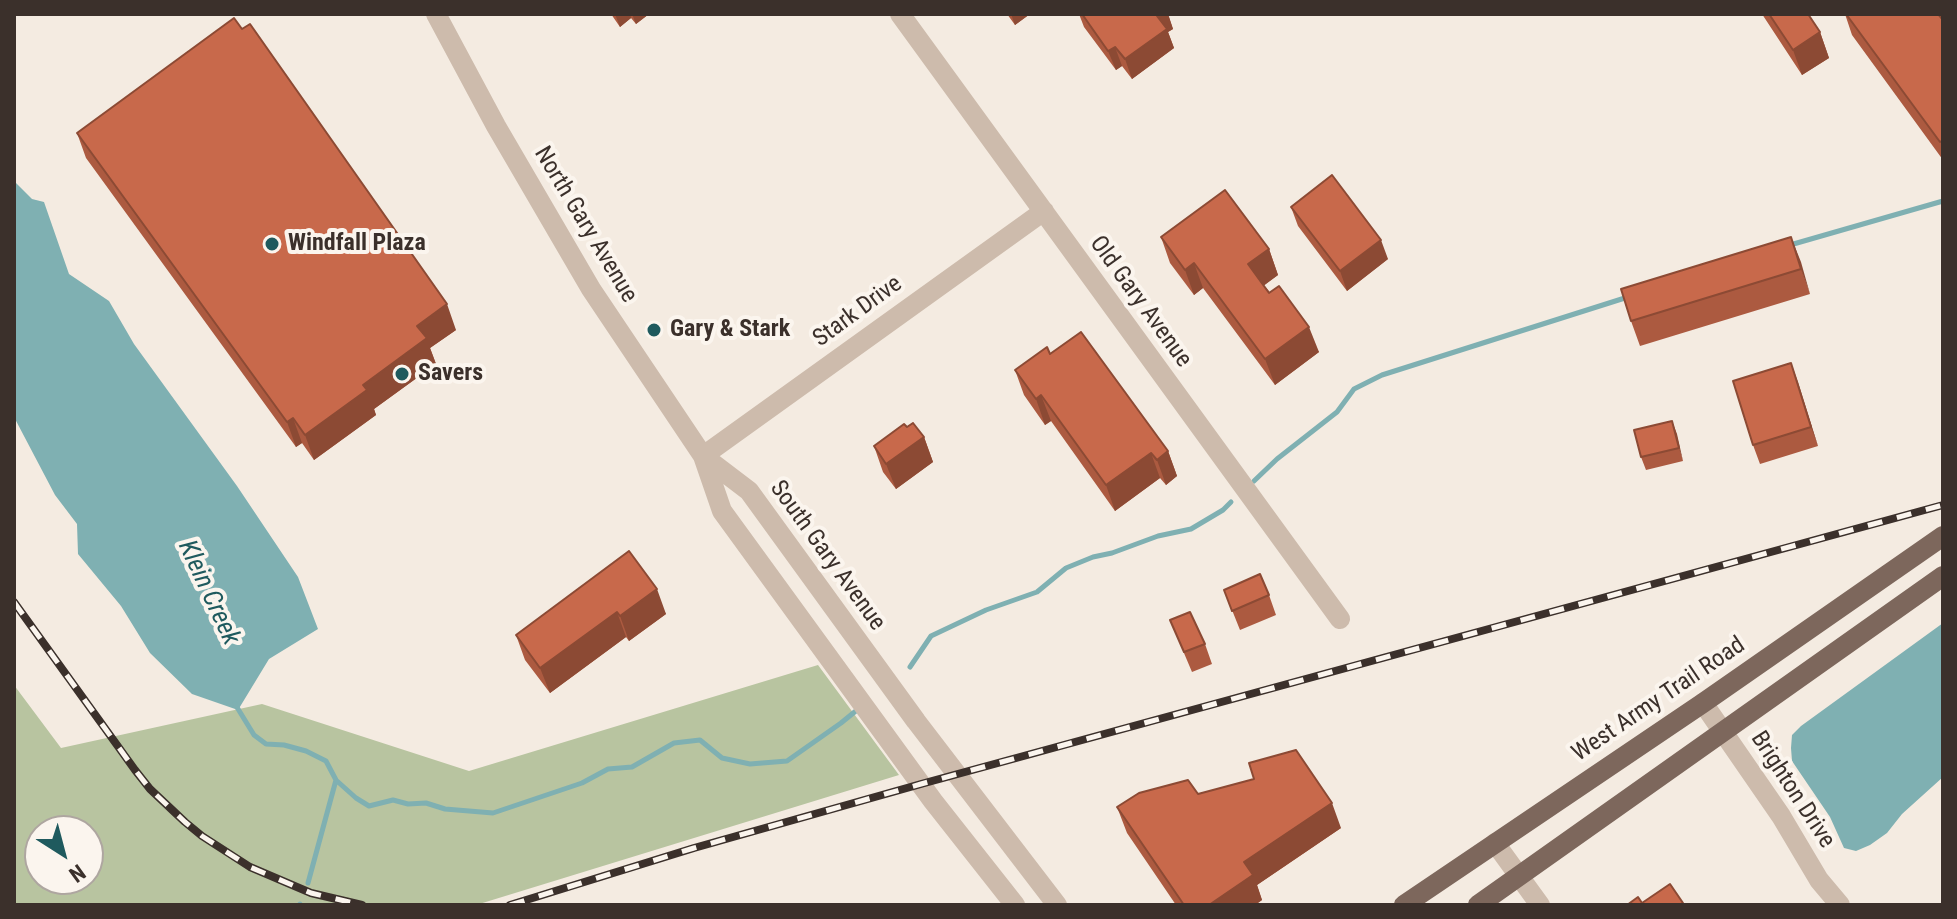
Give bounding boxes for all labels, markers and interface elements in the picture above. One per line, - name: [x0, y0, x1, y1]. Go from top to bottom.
- street label: North Gary Avenue: [527, 142, 643, 308]
- place label: Windfall Plaza: [288, 230, 426, 258]
- street label: Old Gary Avenue: [1083, 231, 1197, 373]
- marker: Windfall Plaza: [263, 235, 281, 253]
- street label: Stark Drive: [808, 270, 908, 354]
- place label: Gary & Stark: [670, 316, 790, 344]
- marker: Gary & Stark: [645, 321, 663, 339]
- place label: Savers: [418, 360, 483, 388]
- marker: Savers: [393, 365, 411, 383]
- street label: South Gary Avenue: [763, 475, 891, 637]
- water label: Klein Creek: [170, 536, 246, 650]
- street label: West Army Trail Road: [1567, 632, 1751, 768]
- street label: Brighton Drive: [1744, 726, 1840, 854]
- north arrow: [24, 815, 104, 895]
- text: N: [64, 859, 90, 887]

